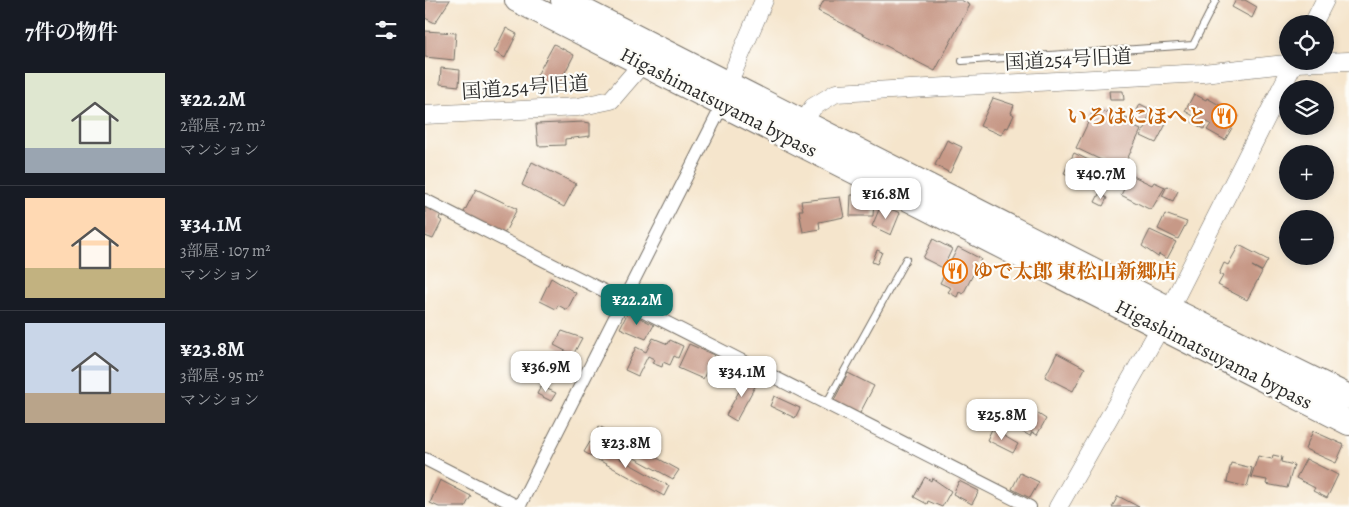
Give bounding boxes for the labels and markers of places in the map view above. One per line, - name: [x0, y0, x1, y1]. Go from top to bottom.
- place label: いろはにほへと: [1067, 103, 1207, 130]
- restaurant icon: いろはにほへと: [1211, 103, 1237, 129]
- pin: ¥40.7M: [1060, 158, 1142, 200]
- pin: ¥16.8M: [845, 178, 927, 220]
- restaurant icon: ゆで太郎 東松山新郷店: [942, 258, 968, 284]
- place label: ゆで太郎 東松山新郷店: [973, 258, 1176, 285]
- pin: ¥22.2M: [596, 284, 678, 326]
- pin: ¥36.9M: [505, 350, 587, 393]
- pin: ¥34.1M: [701, 356, 783, 398]
- pin: ¥25.8M: [961, 398, 1043, 441]
- pin: ¥23.8M: [585, 426, 667, 469]

